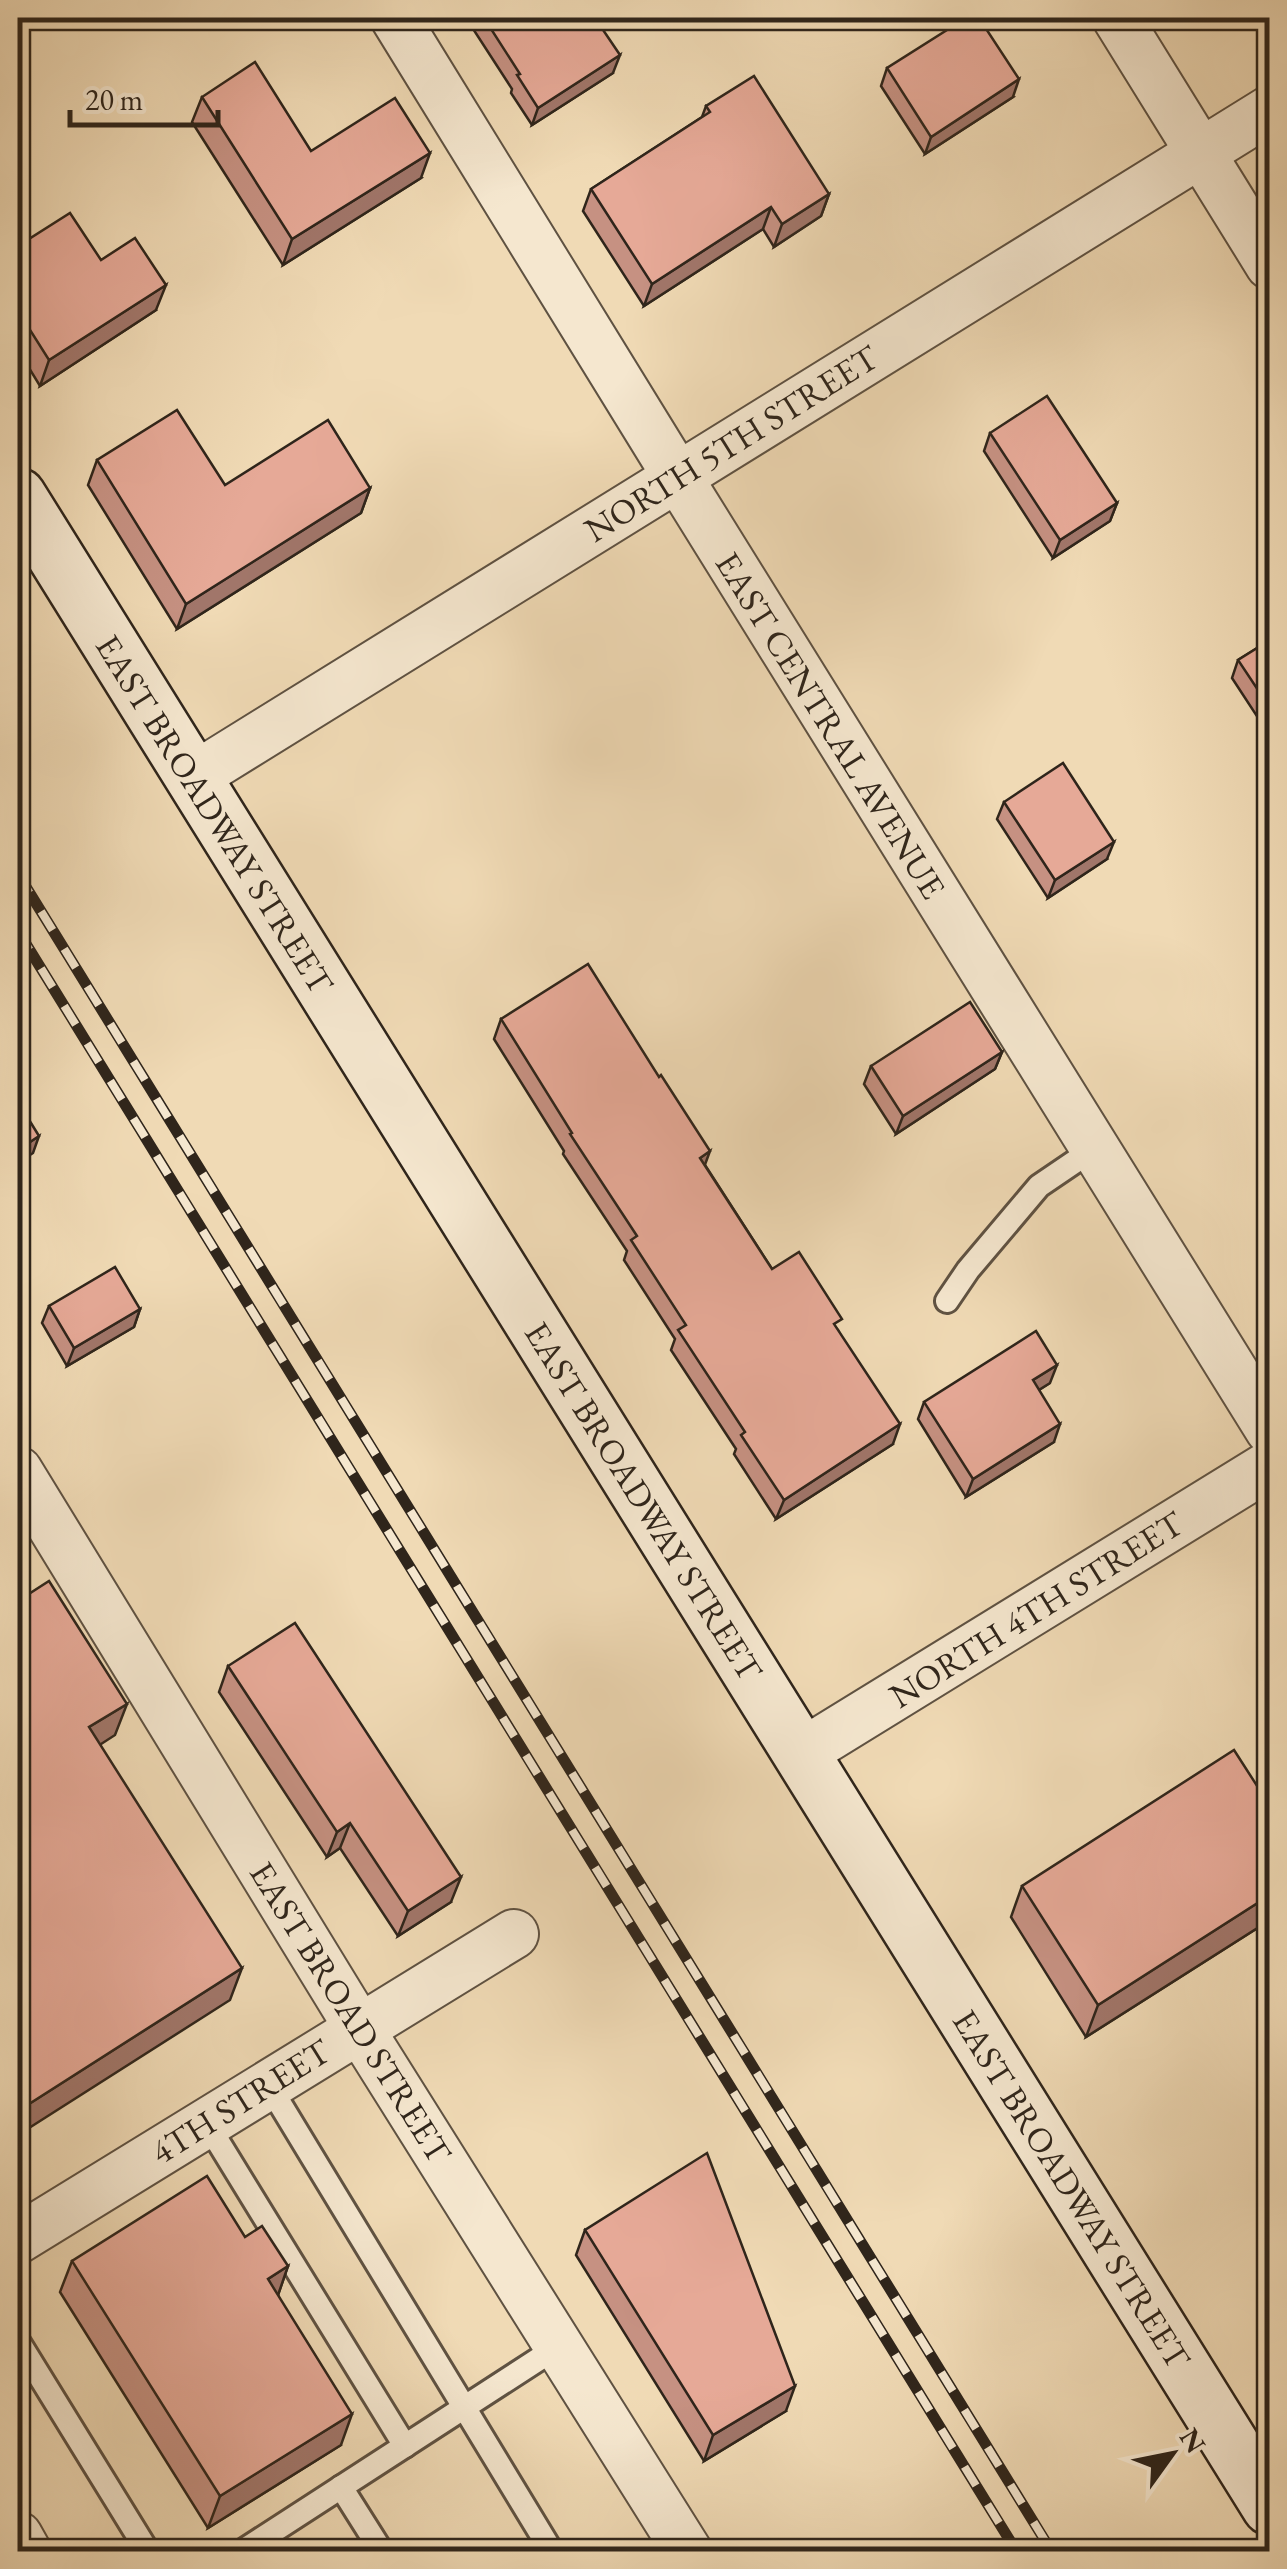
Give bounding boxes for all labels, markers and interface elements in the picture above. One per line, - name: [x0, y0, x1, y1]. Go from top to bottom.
- scale bar: [70, 65, 218, 127]
- text: 20 m: [85, 80, 143, 119]
- street label: NORTH 5TH STREET: [576, 334, 887, 552]
- street label: EAST CENTRAL AVENUE: [706, 543, 956, 907]
- street label: EAST BROADWAY STREET: [86, 626, 344, 1002]
- street label: EAST BROADWAY STREET: [515, 1313, 773, 1689]
- street label: NORTH 4TH STREET: [881, 1500, 1192, 1718]
- street label: EAST BROAD STREET: [240, 1853, 462, 2172]
- street label: EAST BROADWAY STREET: [943, 2001, 1201, 2377]
- street label: 4TH STREET: [142, 2028, 339, 2174]
- north arrow: [1122, 2404, 1222, 2504]
- text: N: [1172, 2421, 1214, 2460]

